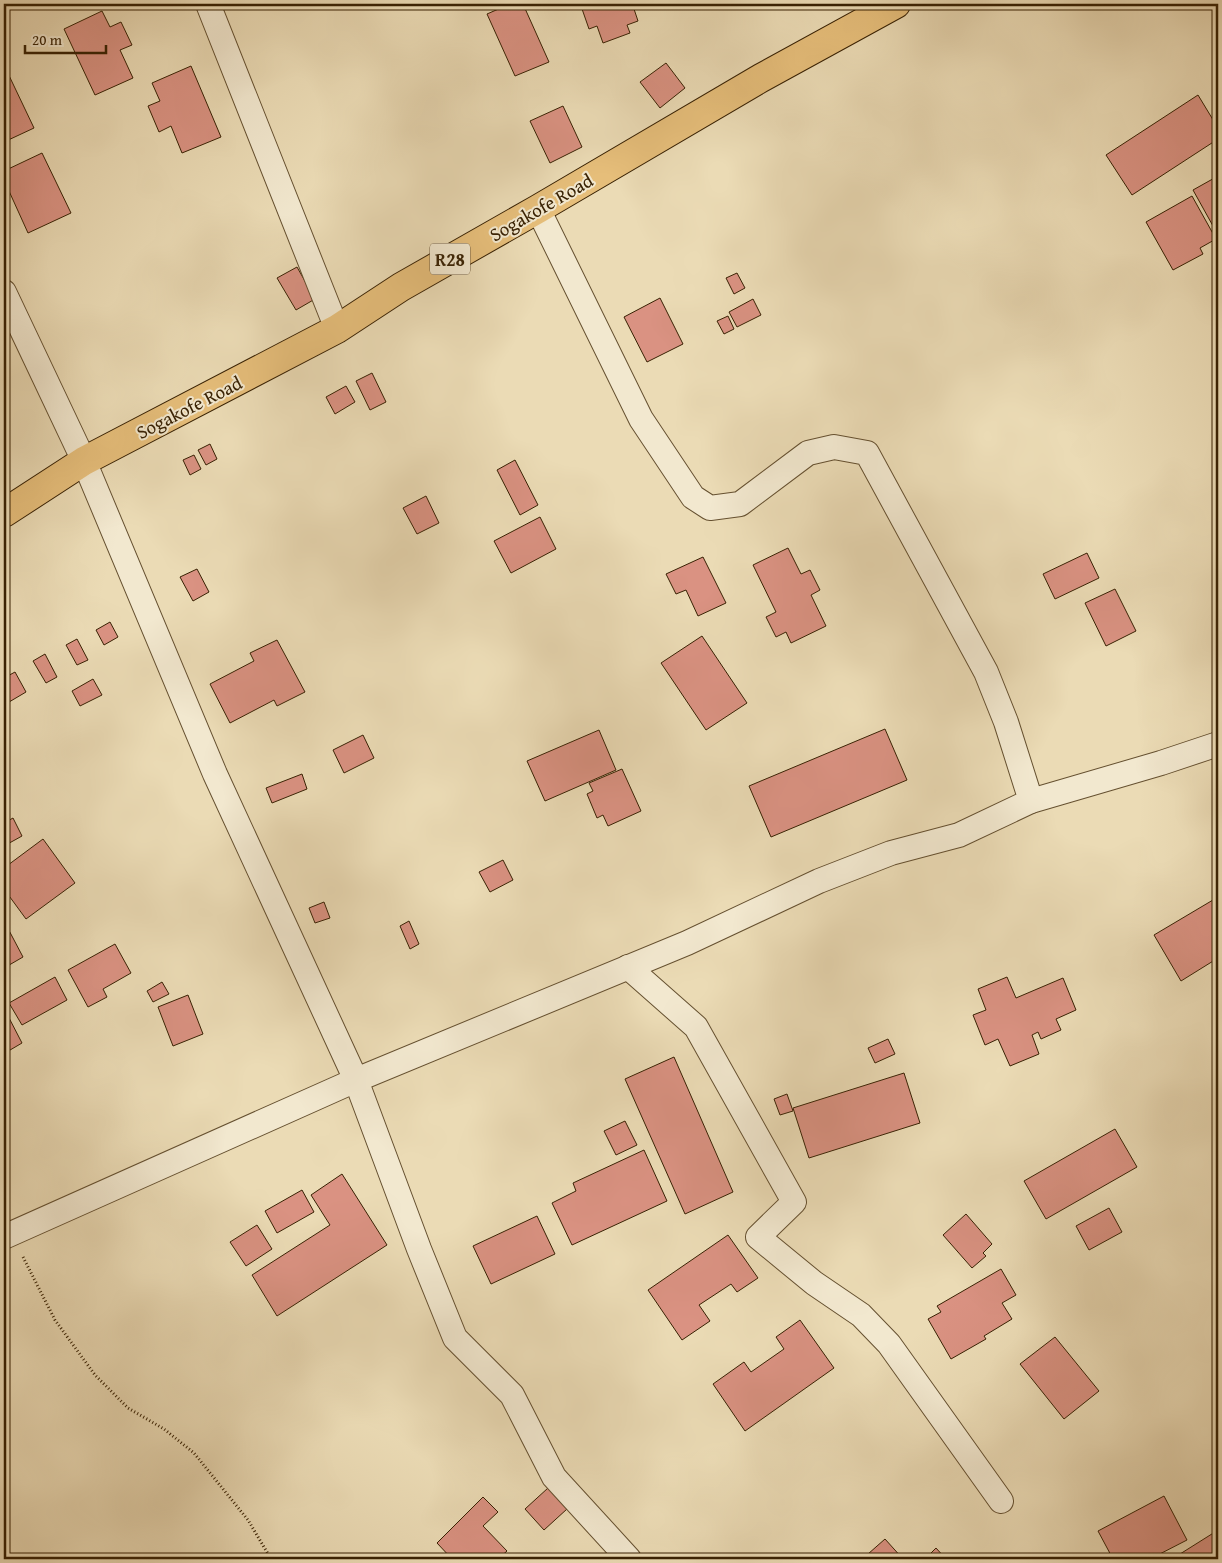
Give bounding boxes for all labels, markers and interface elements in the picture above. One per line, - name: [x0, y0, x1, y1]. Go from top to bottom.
- scale bar: [25, 22, 106, 54]
- text: 20 m: [32, 29, 63, 50]
- street label: Sogakofe Road: [484, 166, 599, 248]
- road number: R28: [430, 243, 470, 274]
- street label: Sogakofe Road: [131, 368, 247, 446]

